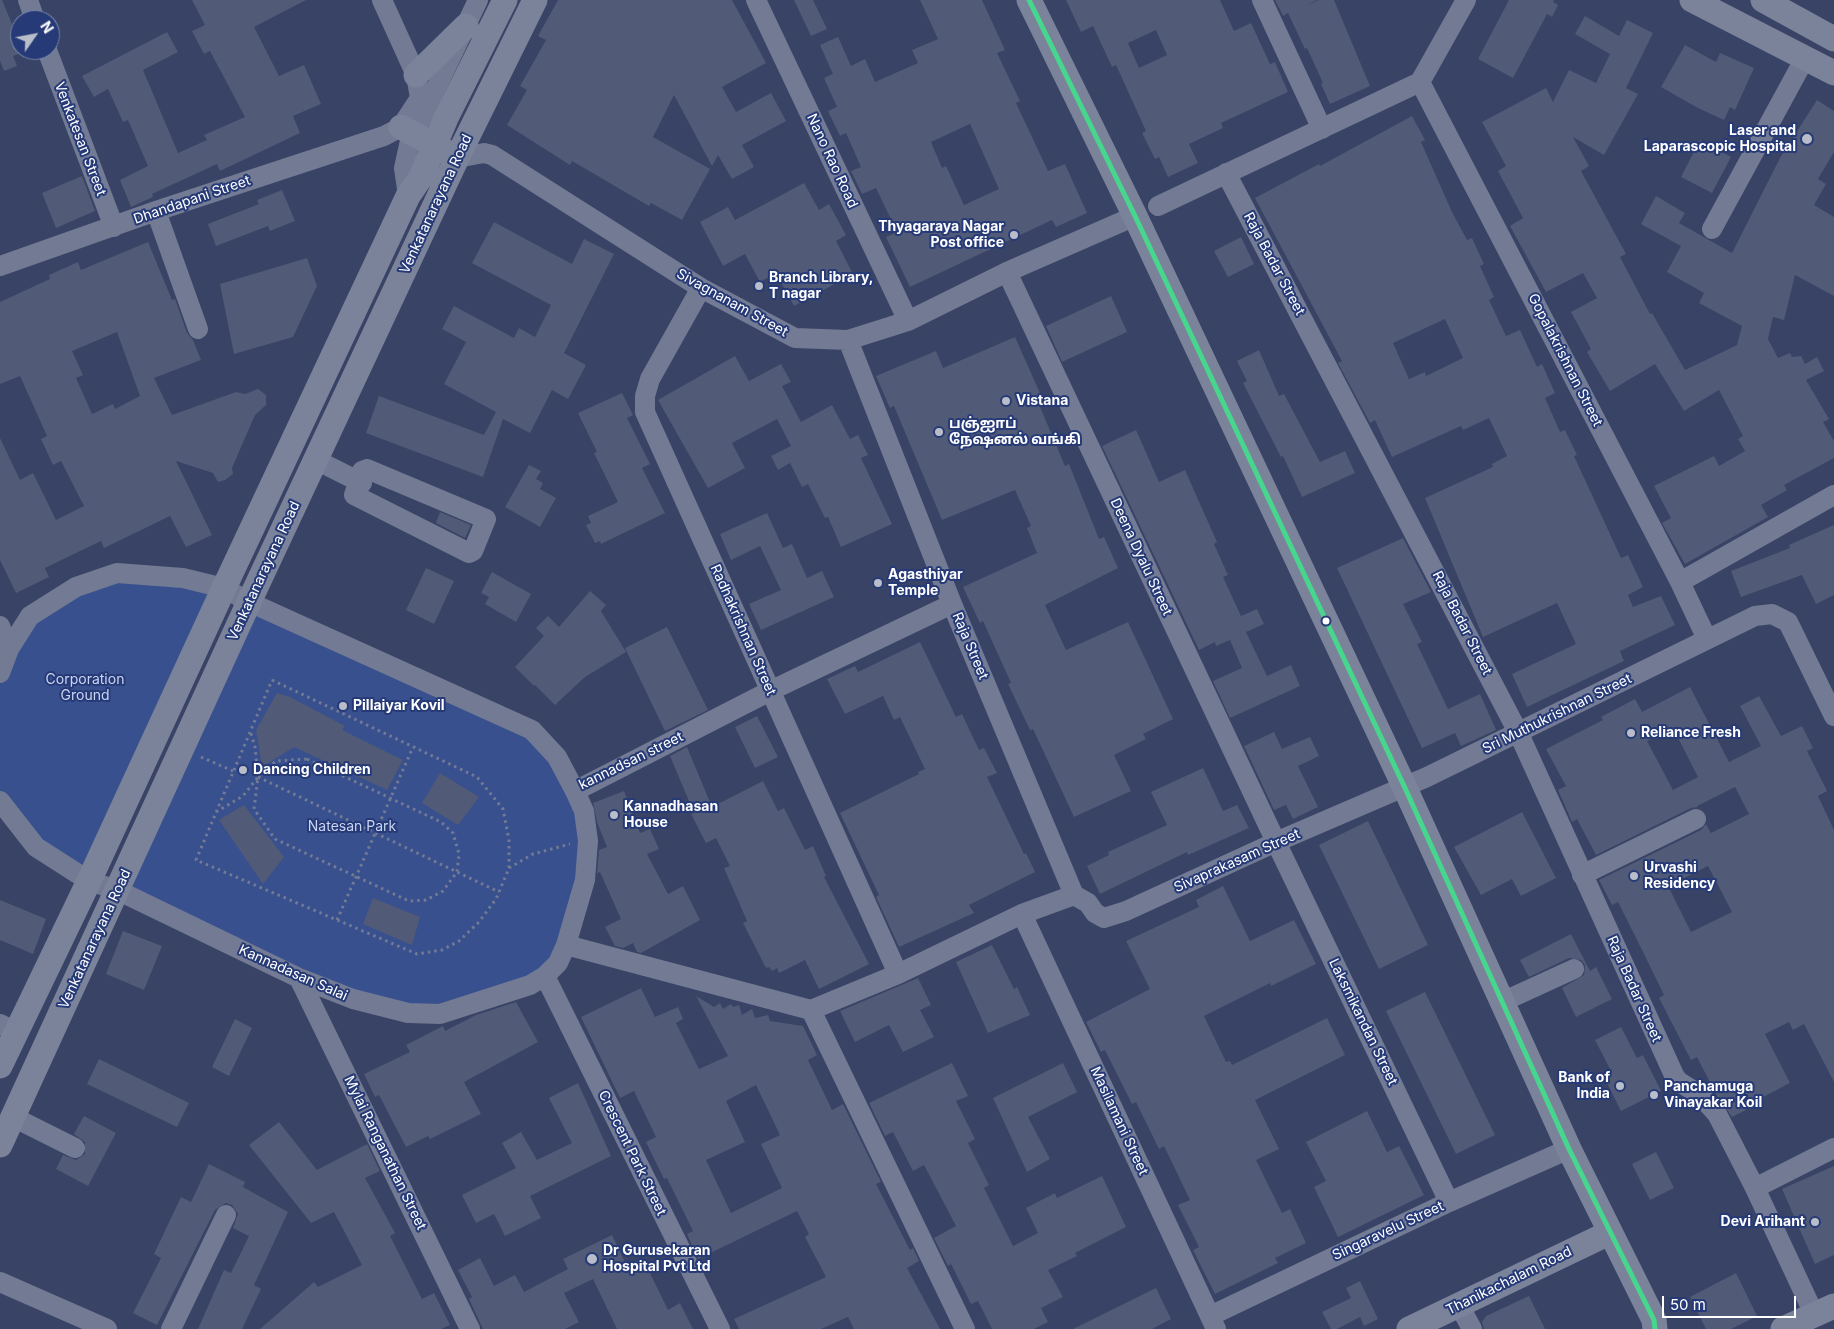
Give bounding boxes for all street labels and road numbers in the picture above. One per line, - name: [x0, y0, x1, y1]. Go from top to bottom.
- street label: Venkatesan Street: [51, 80, 109, 198]
- street label: Nano Rao Road: [803, 111, 861, 211]
- street label: Venkatanarayana Road: [396, 132, 476, 276]
- street label: Dhandapani Street: [131, 172, 253, 228]
- street label: Raja Badar Street: [1240, 210, 1308, 318]
- street label: Sivagnanam Street: [673, 265, 791, 341]
- street label: Gopalakrishnan Street: [1524, 291, 1606, 429]
- street label: Deena Dyalu Street: [1106, 496, 1176, 618]
- street label: Venkatanarayana Road: [224, 499, 304, 643]
- street label: Radhakrishnan Street: [707, 562, 779, 698]
- street label: Raja Badar Street: [1429, 568, 1495, 678]
- street label: Raja Street: [948, 610, 992, 682]
- street label: Sri Muthukrishnan Street: [1480, 671, 1634, 757]
- street label: kannadsan street: [576, 728, 686, 794]
- street label: Sivaprakasam Street: [1171, 826, 1303, 896]
- street label: Venkatanarayana Road: [55, 867, 135, 1011]
- street label: Raja Badar Street: [1603, 933, 1665, 1045]
- street label: Kannadasan Salai: [236, 942, 350, 1004]
- street label: Laksmikandan Street: [1325, 956, 1401, 1088]
- street label: Masilamani Street: [1087, 1064, 1151, 1178]
- street label: Mylai Ranganathan Street: [340, 1073, 430, 1233]
- street label: Crescent Park Street: [594, 1088, 670, 1218]
- street label: Singaravelu Street: [1330, 1198, 1446, 1264]
- street label: Thanikachalam Road: [1443, 1243, 1575, 1319]

